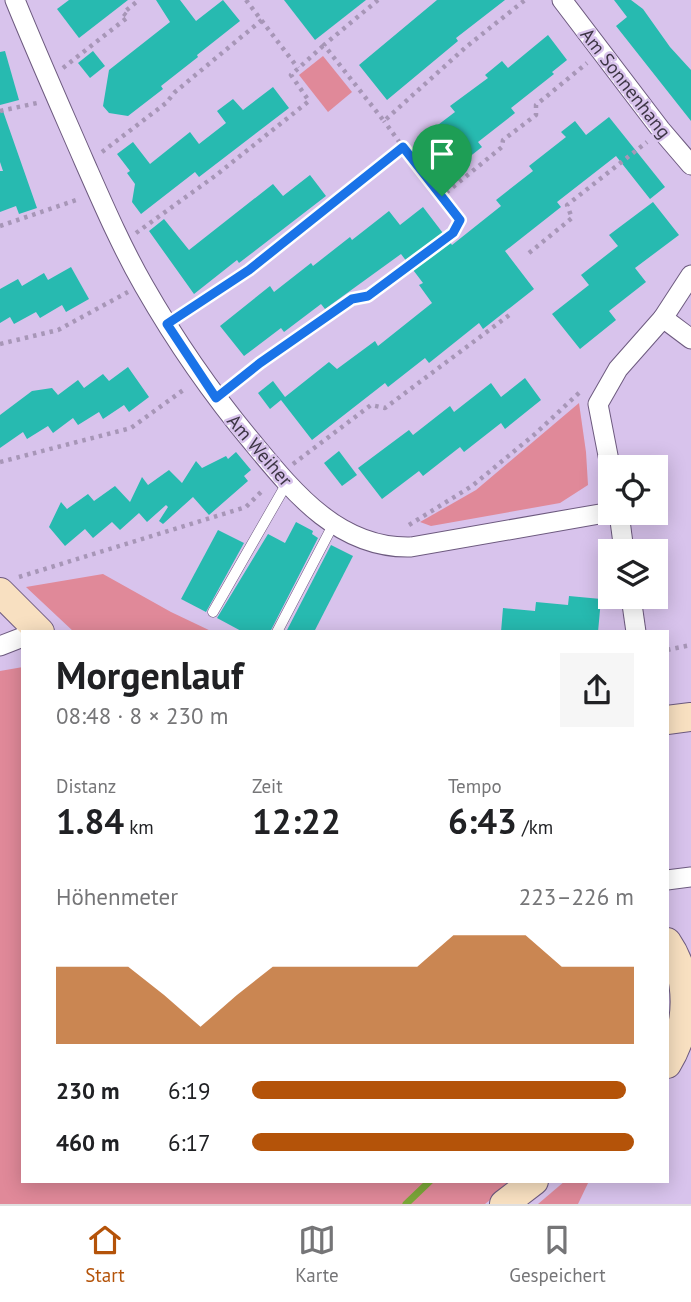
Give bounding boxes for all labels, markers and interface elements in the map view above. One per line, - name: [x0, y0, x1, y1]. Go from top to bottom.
- street label: Am Sonnenhang: [576, 23, 676, 143]
- pin: [412, 124, 472, 196]
- icon: arrive: [423, 135, 461, 173]
- street label: Am Weiher: [222, 409, 298, 491]
- map controls: [598, 455, 668, 609]
- button: locate: [598, 455, 668, 525]
- button: layers: [598, 539, 668, 609]
- text: Morgenlauf: [56, 650, 243, 699]
- button: share: [560, 653, 634, 727]
- text: 08:48 · 8 × 230 m: [56, 701, 228, 730]
- text: Distanz: [56, 774, 116, 798]
- text: Zeit: [252, 774, 283, 798]
- text: Tempo: [448, 774, 502, 798]
- text: 1.84: [56, 798, 124, 844]
- text: 12:22: [252, 798, 341, 844]
- text: 6:43: [448, 798, 517, 844]
- text: km: [124, 815, 154, 839]
- text: /km: [517, 815, 553, 839]
- text: Höhenmeter: [56, 882, 178, 911]
- text: 223–226 m: [519, 882, 634, 911]
- text: 230 m: [56, 1076, 119, 1105]
- text: 6:19: [168, 1076, 211, 1105]
- text: 460 m: [56, 1128, 119, 1157]
- text: 6:17: [168, 1128, 211, 1157]
- tab: Start: [85, 1221, 125, 1287]
- tab: Karte: [295, 1221, 339, 1287]
- tab: Gespeichert: [509, 1221, 606, 1287]

